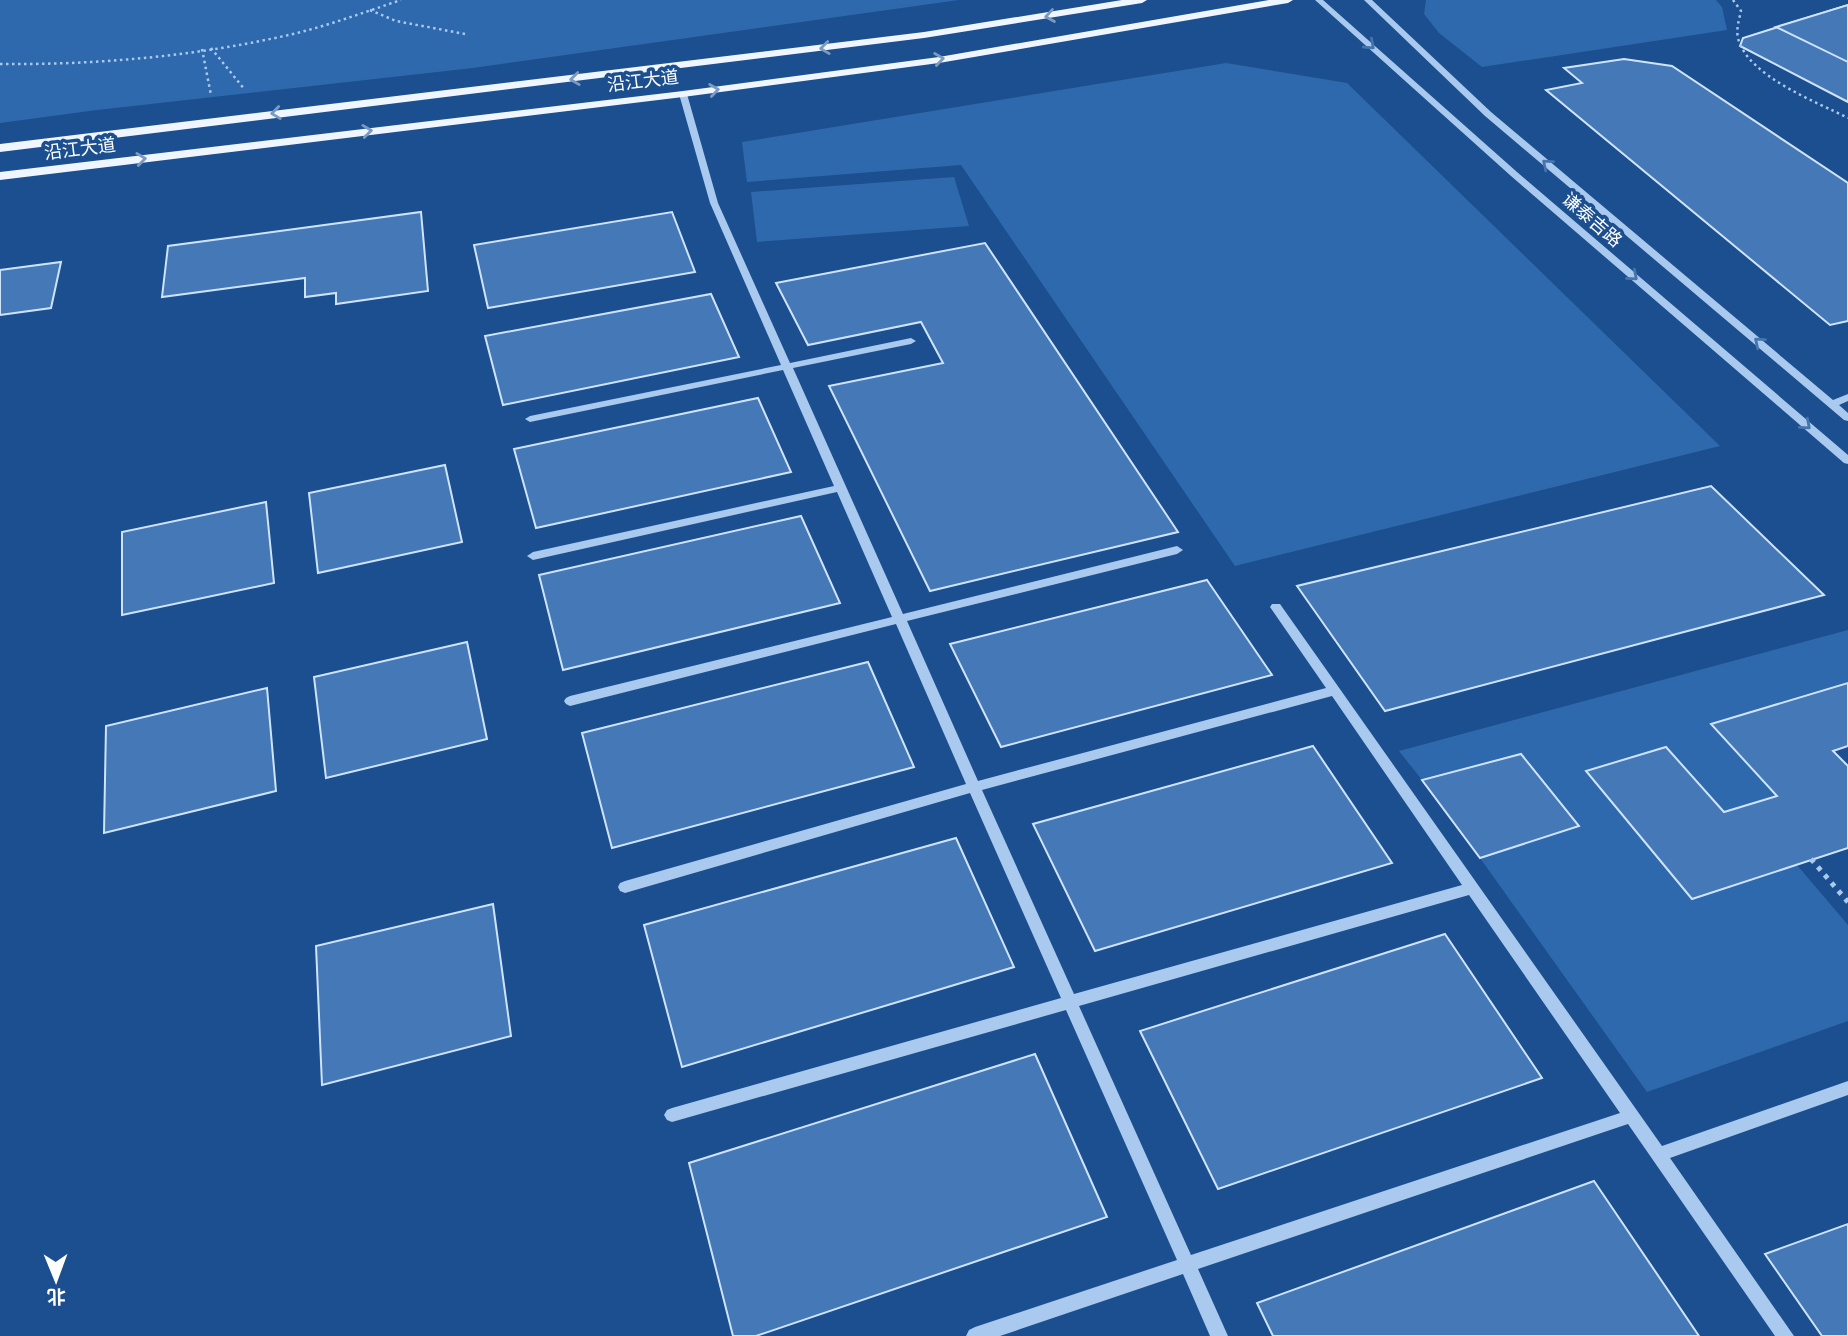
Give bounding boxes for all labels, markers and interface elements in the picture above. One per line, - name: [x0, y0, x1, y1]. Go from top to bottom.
- one-way arrow: [1044, 9, 1056, 24]
- one-way arrow: [1362, 37, 1375, 50]
- one-way arrow: [819, 40, 831, 55]
- one-way arrow: [934, 52, 945, 67]
- street label: 沿江大道: [606, 65, 680, 97]
- one-way arrow: [569, 71, 581, 86]
- one-way arrow: [708, 82, 720, 97]
- one-way arrow: [270, 106, 282, 121]
- one-way arrow: [361, 124, 372, 139]
- street label: 沿江大道: [43, 133, 117, 165]
- one-way arrow: [135, 151, 147, 166]
- one-way arrow: [1543, 160, 1556, 172]
- street label: 谦泰吉路: [1557, 187, 1627, 253]
- one-way arrow: [1625, 268, 1638, 280]
- one-way arrow: [1754, 338, 1766, 351]
- one-way arrow: [1797, 417, 1810, 429]
- north arrow: [21, 1245, 91, 1315]
- text: 北: [47, 1284, 66, 1309]

